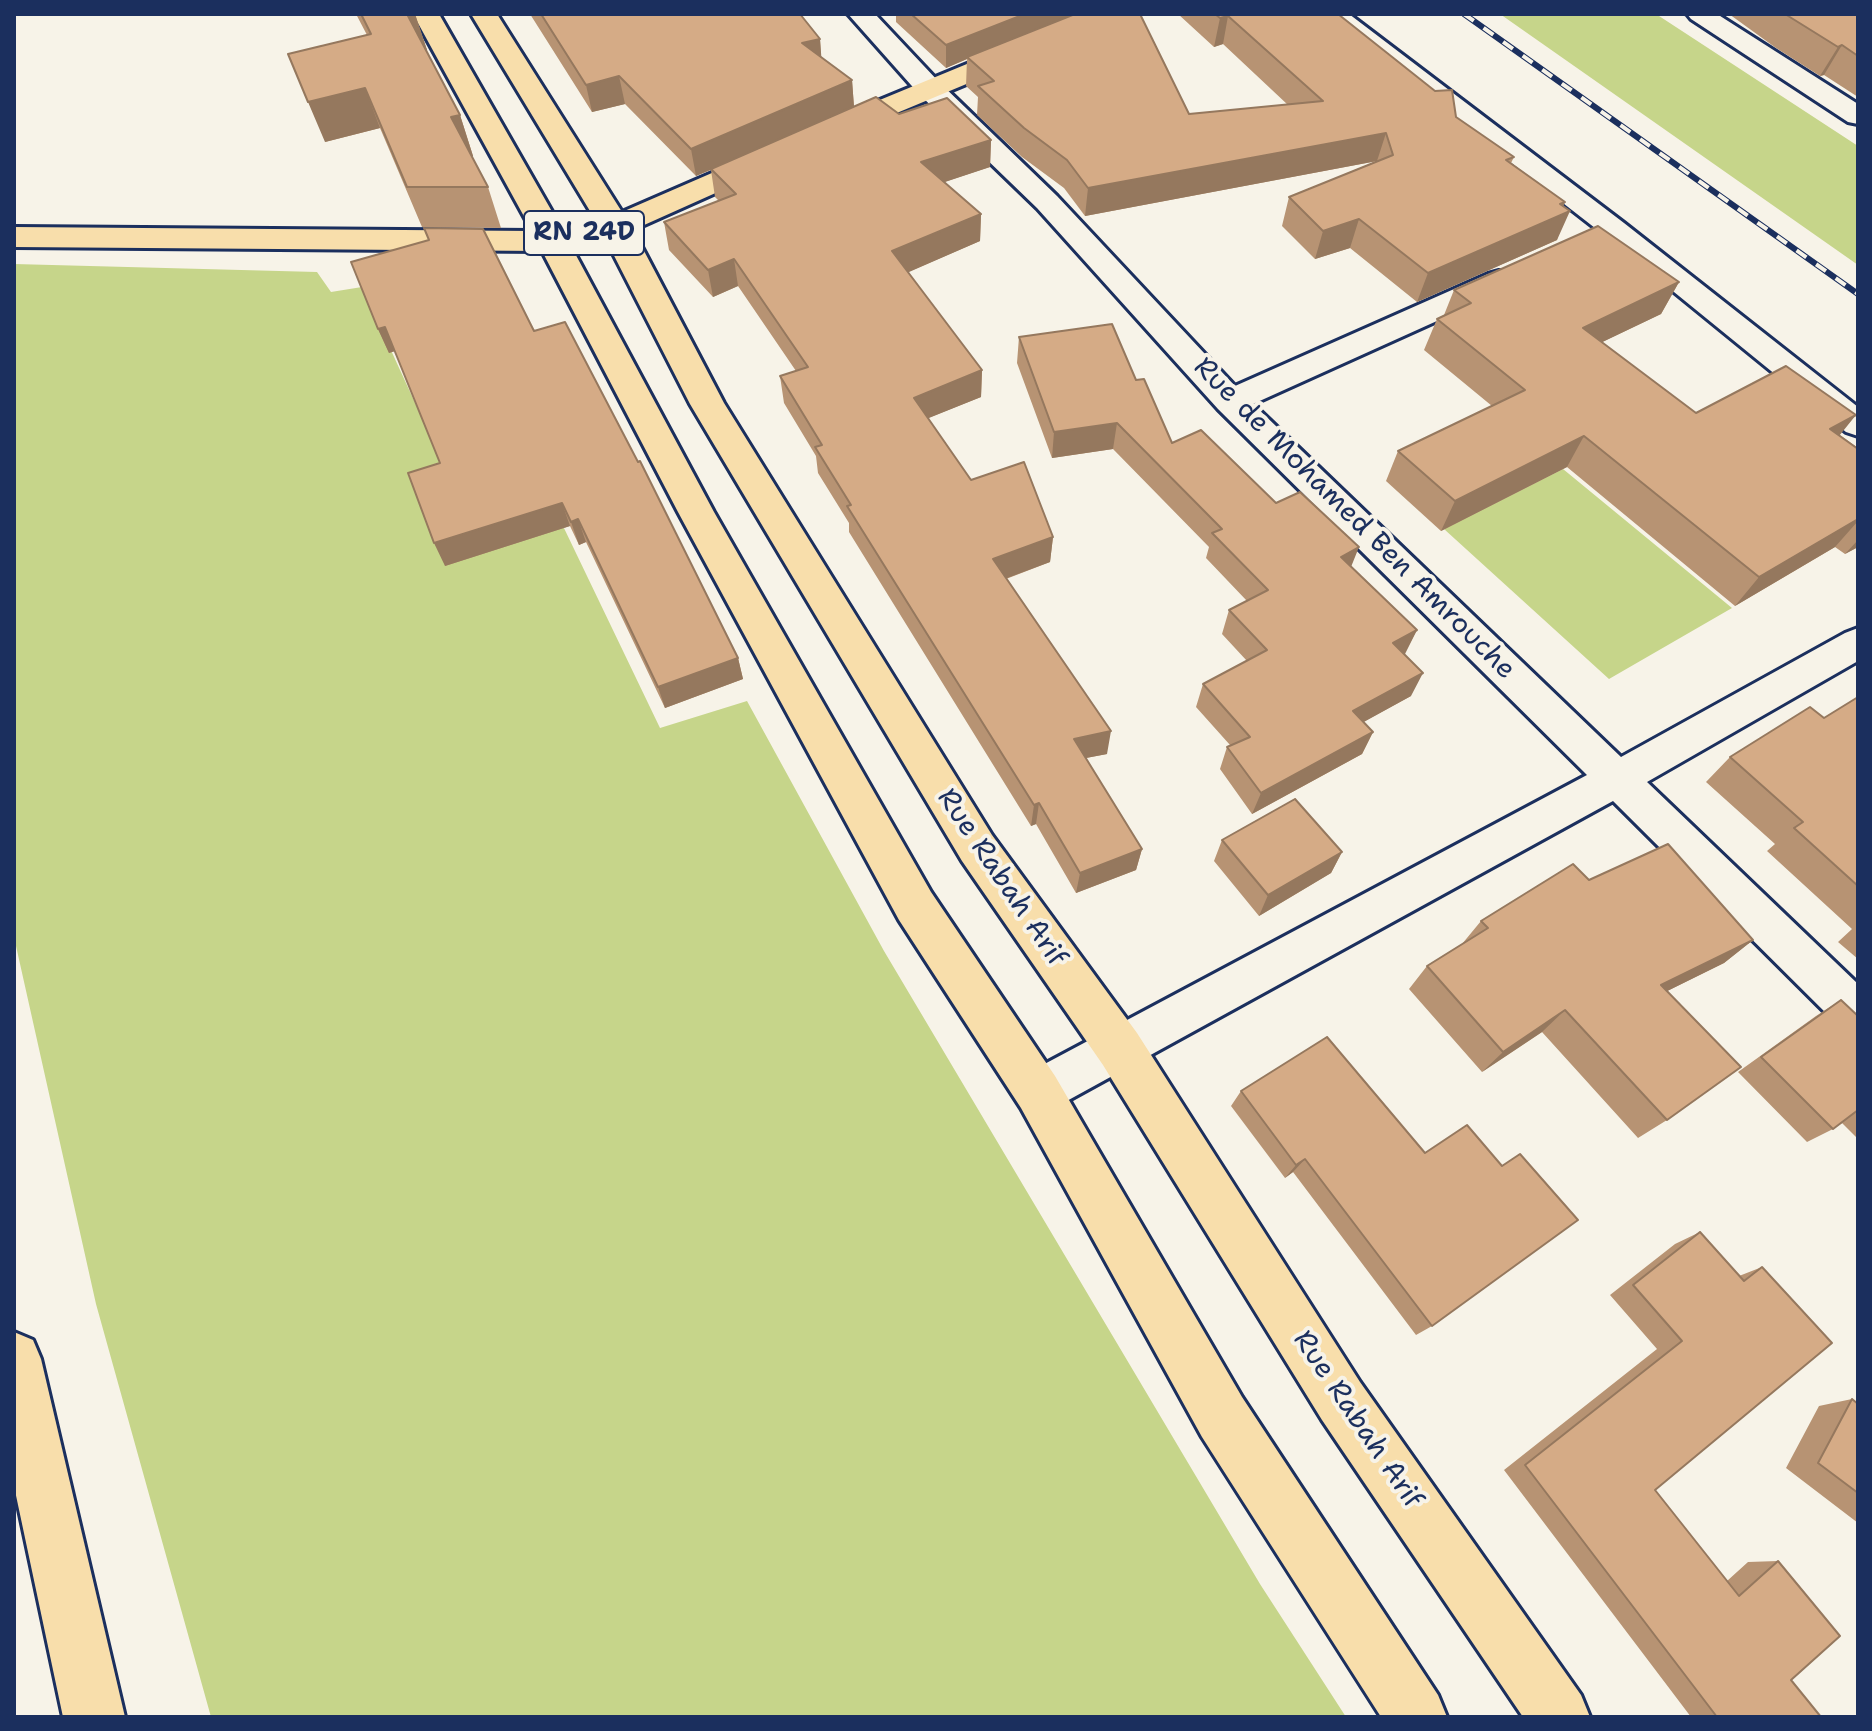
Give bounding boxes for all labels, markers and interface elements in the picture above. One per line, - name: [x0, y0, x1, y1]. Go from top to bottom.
- road number: RN 24D: [524, 211, 644, 255]
- street label: Rue de Mohamed Ben Amrouche: [1186, 351, 1522, 687]
- street label: Rue Rabah Arif: [929, 783, 1073, 973]
- street label: Rue Rabah Arif: [1285, 1325, 1429, 1515]

